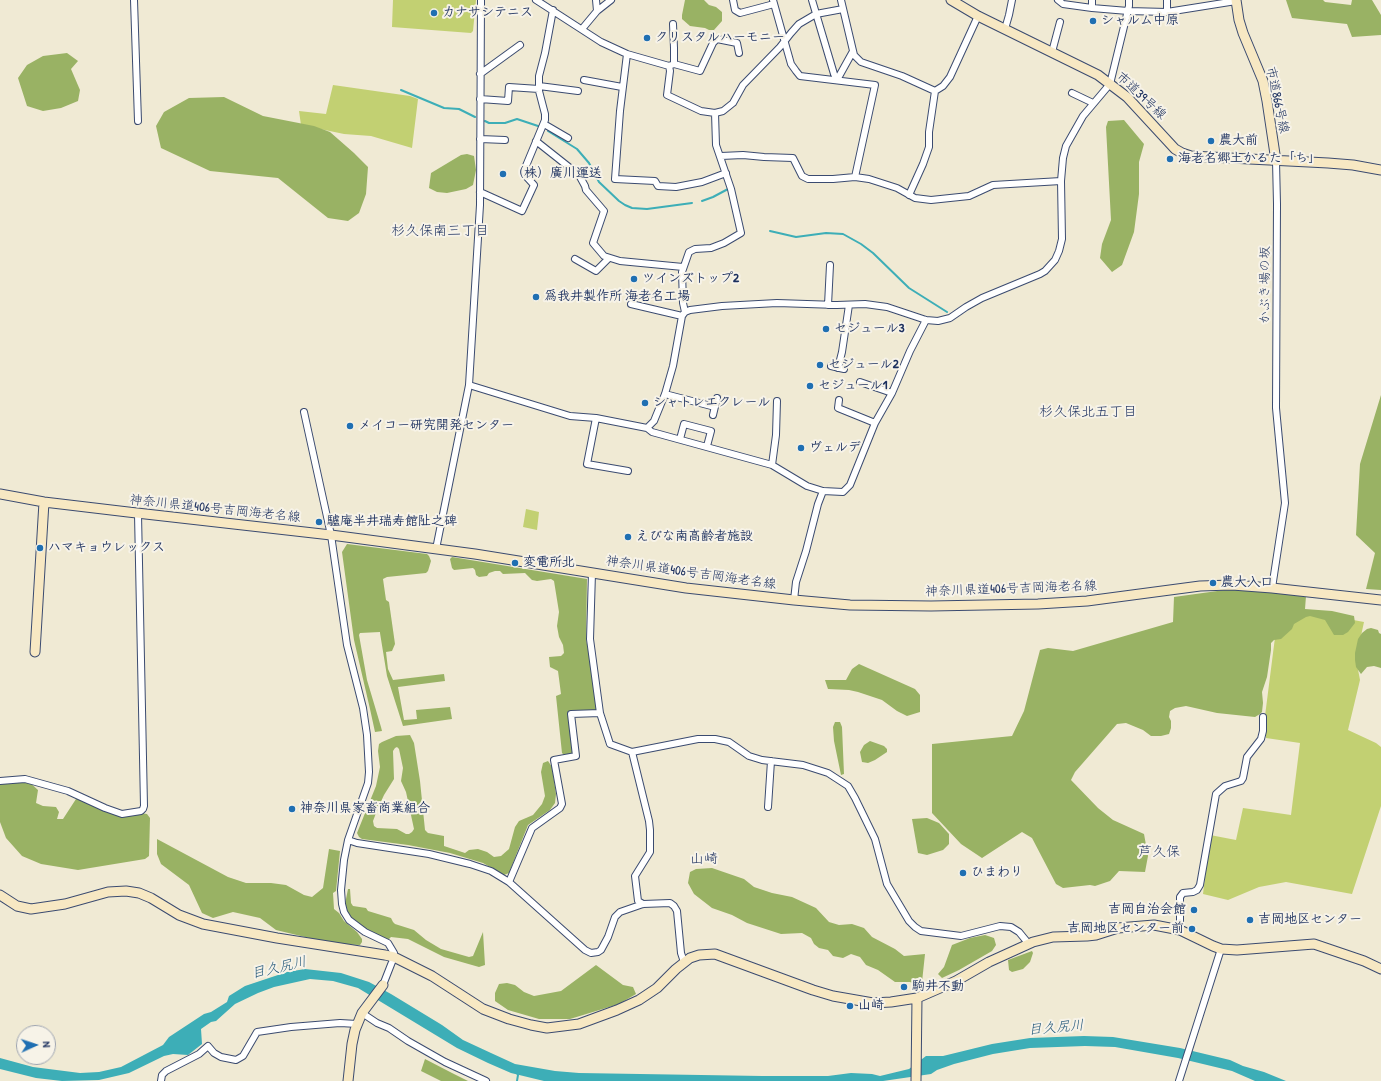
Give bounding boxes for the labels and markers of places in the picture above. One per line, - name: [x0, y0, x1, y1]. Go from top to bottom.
- place label: カナサシテニス: [442, 5, 533, 21]
- marker: カナサシテニス: [429, 8, 439, 18]
- place label: シャルム中原: [1101, 13, 1179, 29]
- marker: シャルム中原: [1088, 16, 1098, 26]
- place label: クリスタルハーモニー: [655, 30, 785, 46]
- marker: クリスタルハーモニー: [642, 33, 652, 43]
- place label: 農大前: [1219, 133, 1258, 149]
- marker: 農大前: [1206, 136, 1216, 146]
- place label: 海老名郷土かるた「ち」: [1178, 151, 1321, 167]
- marker: 海老名郷土かるた「ち」: [1165, 154, 1175, 164]
- place label: （株）廣川運送: [511, 166, 602, 182]
- marker: （株）廣川運送: [498, 169, 508, 179]
- place label: ツインズトップ2: [642, 271, 739, 287]
- marker: ツインズトップ2: [629, 274, 639, 284]
- place label: 爲我井製作所 海老名工場: [544, 289, 690, 305]
- marker: 爲我井製作所 海老名工場: [531, 292, 541, 302]
- place label: セジュール3: [834, 321, 905, 337]
- marker: セジュール3: [821, 324, 831, 334]
- place label: セジュール2: [828, 357, 899, 373]
- marker: セジュール2: [815, 360, 825, 370]
- place label: セジュール1: [818, 378, 887, 394]
- marker: セジュール1: [805, 381, 815, 391]
- place label: シャトレエクレール: [653, 395, 771, 411]
- marker: シャトレエクレール: [640, 398, 650, 408]
- place label: メイコー研究開発センター: [358, 418, 514, 434]
- marker: メイコー研究開発センター: [345, 421, 355, 431]
- place label: ヴェルデ: [809, 440, 861, 456]
- marker: ヴェルデ: [796, 443, 806, 453]
- place label: 驢庵半井瑞寿館阯之碑: [327, 514, 457, 530]
- marker: 驢庵半井瑞寿館阯之碑: [314, 517, 324, 527]
- place label: えびな南高齢者施設: [636, 529, 753, 545]
- marker: えびな南高齢者施設: [623, 532, 633, 542]
- place label: ハマキョウレックス: [48, 540, 165, 556]
- marker: ハマキョウレックス: [35, 543, 45, 553]
- place label: 変電所北: [523, 555, 575, 571]
- marker: 変電所北: [510, 558, 520, 568]
- place label: 農大入口: [1221, 575, 1273, 591]
- marker: 農大入口: [1208, 578, 1218, 588]
- place label: 神奈川県家畜商業組合: [300, 801, 430, 817]
- marker: 神奈川県家畜商業組合: [287, 804, 297, 814]
- place label: ひまわり: [971, 865, 1023, 881]
- marker: ひまわり: [958, 868, 968, 878]
- place label: 吉岡自治会館: [1108, 902, 1186, 918]
- marker: 吉岡自治会館: [1189, 905, 1199, 915]
- place label: 吉岡地区センター: [1258, 912, 1362, 928]
- marker: 吉岡地区センター: [1245, 915, 1255, 925]
- place label: 吉岡地区センター前: [1067, 921, 1184, 937]
- marker: 吉岡地区センター前: [1187, 924, 1197, 934]
- place label: 駒井不動: [912, 979, 964, 995]
- marker: 駒井不動: [899, 982, 909, 992]
- place label: 山崎: [858, 998, 884, 1014]
- marker: 山崎: [845, 1001, 855, 1011]

